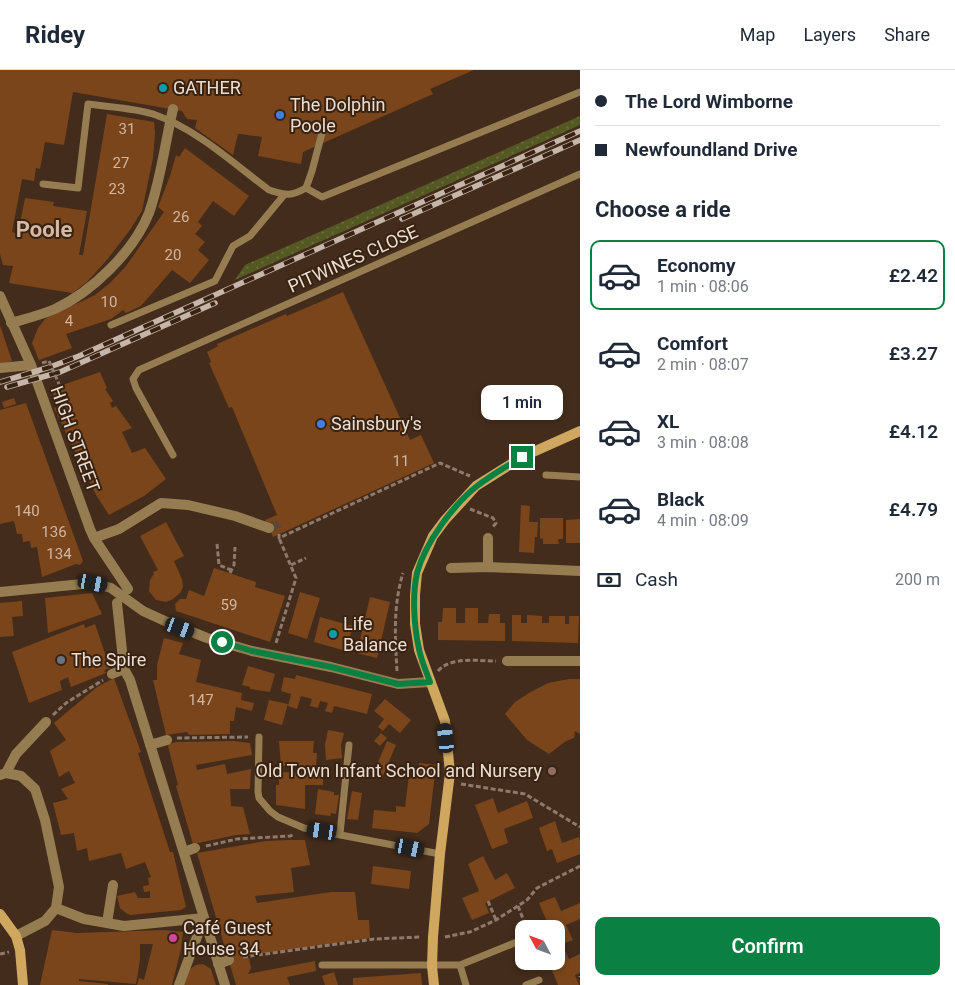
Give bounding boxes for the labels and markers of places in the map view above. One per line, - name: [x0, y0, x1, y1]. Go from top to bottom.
- place label: GATHER: [173, 77, 241, 98]
- marker: GATHER: [157, 82, 169, 94]
- place label: The Dolphin Poole: [290, 94, 385, 136]
- marker: The Dolphin Poole: [274, 109, 286, 121]
- place label: Sainsbury's: [331, 413, 422, 434]
- marker: Sainsbury's: [315, 418, 327, 430]
- place label: Life Balance: [343, 613, 407, 655]
- marker: Life Balance: [327, 628, 339, 640]
- place label: The Spire: [71, 649, 146, 670]
- marker: The Spire: [55, 654, 67, 666]
- place label: Old Town Infant School and Nursery: [256, 760, 542, 781]
- marker: Old Town Infant School and Nursery: [546, 765, 558, 777]
- place label: Café Guest House 34: [183, 917, 272, 959]
- marker: Café Guest House 34: [167, 932, 179, 944]

